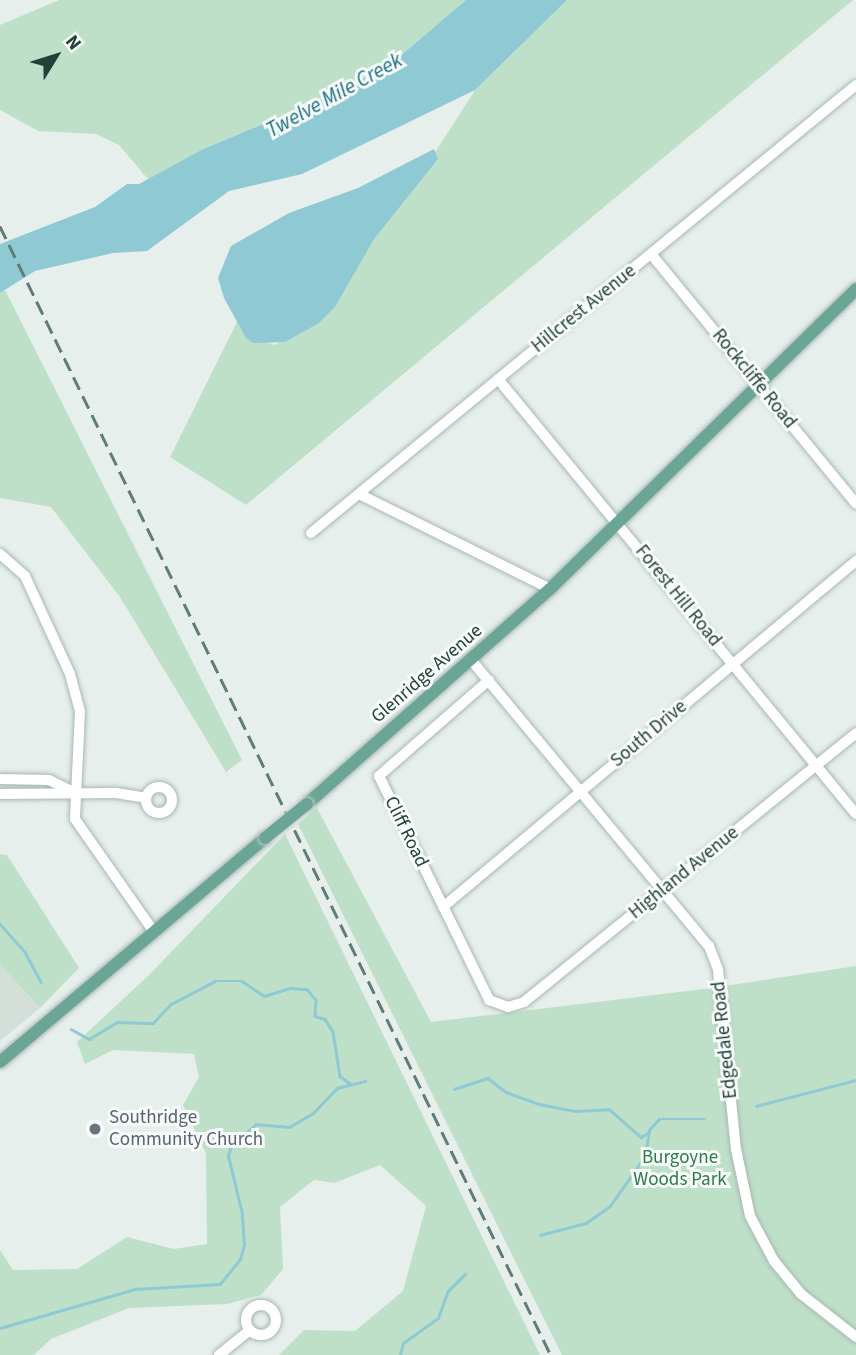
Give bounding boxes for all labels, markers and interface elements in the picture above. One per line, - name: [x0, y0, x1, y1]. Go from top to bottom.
- north arrow: [21, 21, 91, 91]
- text: N: [58, 29, 87, 56]
- water label: Twelve Mile Creek: [262, 47, 406, 143]
- street label: Hillcrest Avenue: [527, 260, 641, 358]
- street label: Rockcliffe Road: [707, 325, 801, 433]
- street label: Forest Hill Road: [630, 540, 726, 652]
- street label: Glenridge Avenue: [367, 620, 487, 728]
- street label: South Drive: [606, 696, 692, 772]
- street label: Cliff Road: [379, 793, 433, 871]
- street label: Highland Avenue: [624, 822, 744, 924]
- street label: Edgedale Road: [707, 980, 743, 1100]
- place label: Southridge Community Church: [109, 1107, 263, 1151]
- marker: Southridge Community Church: [87, 1121, 103, 1137]
- park label: Burgoyne Woods Park: [633, 1147, 727, 1191]

